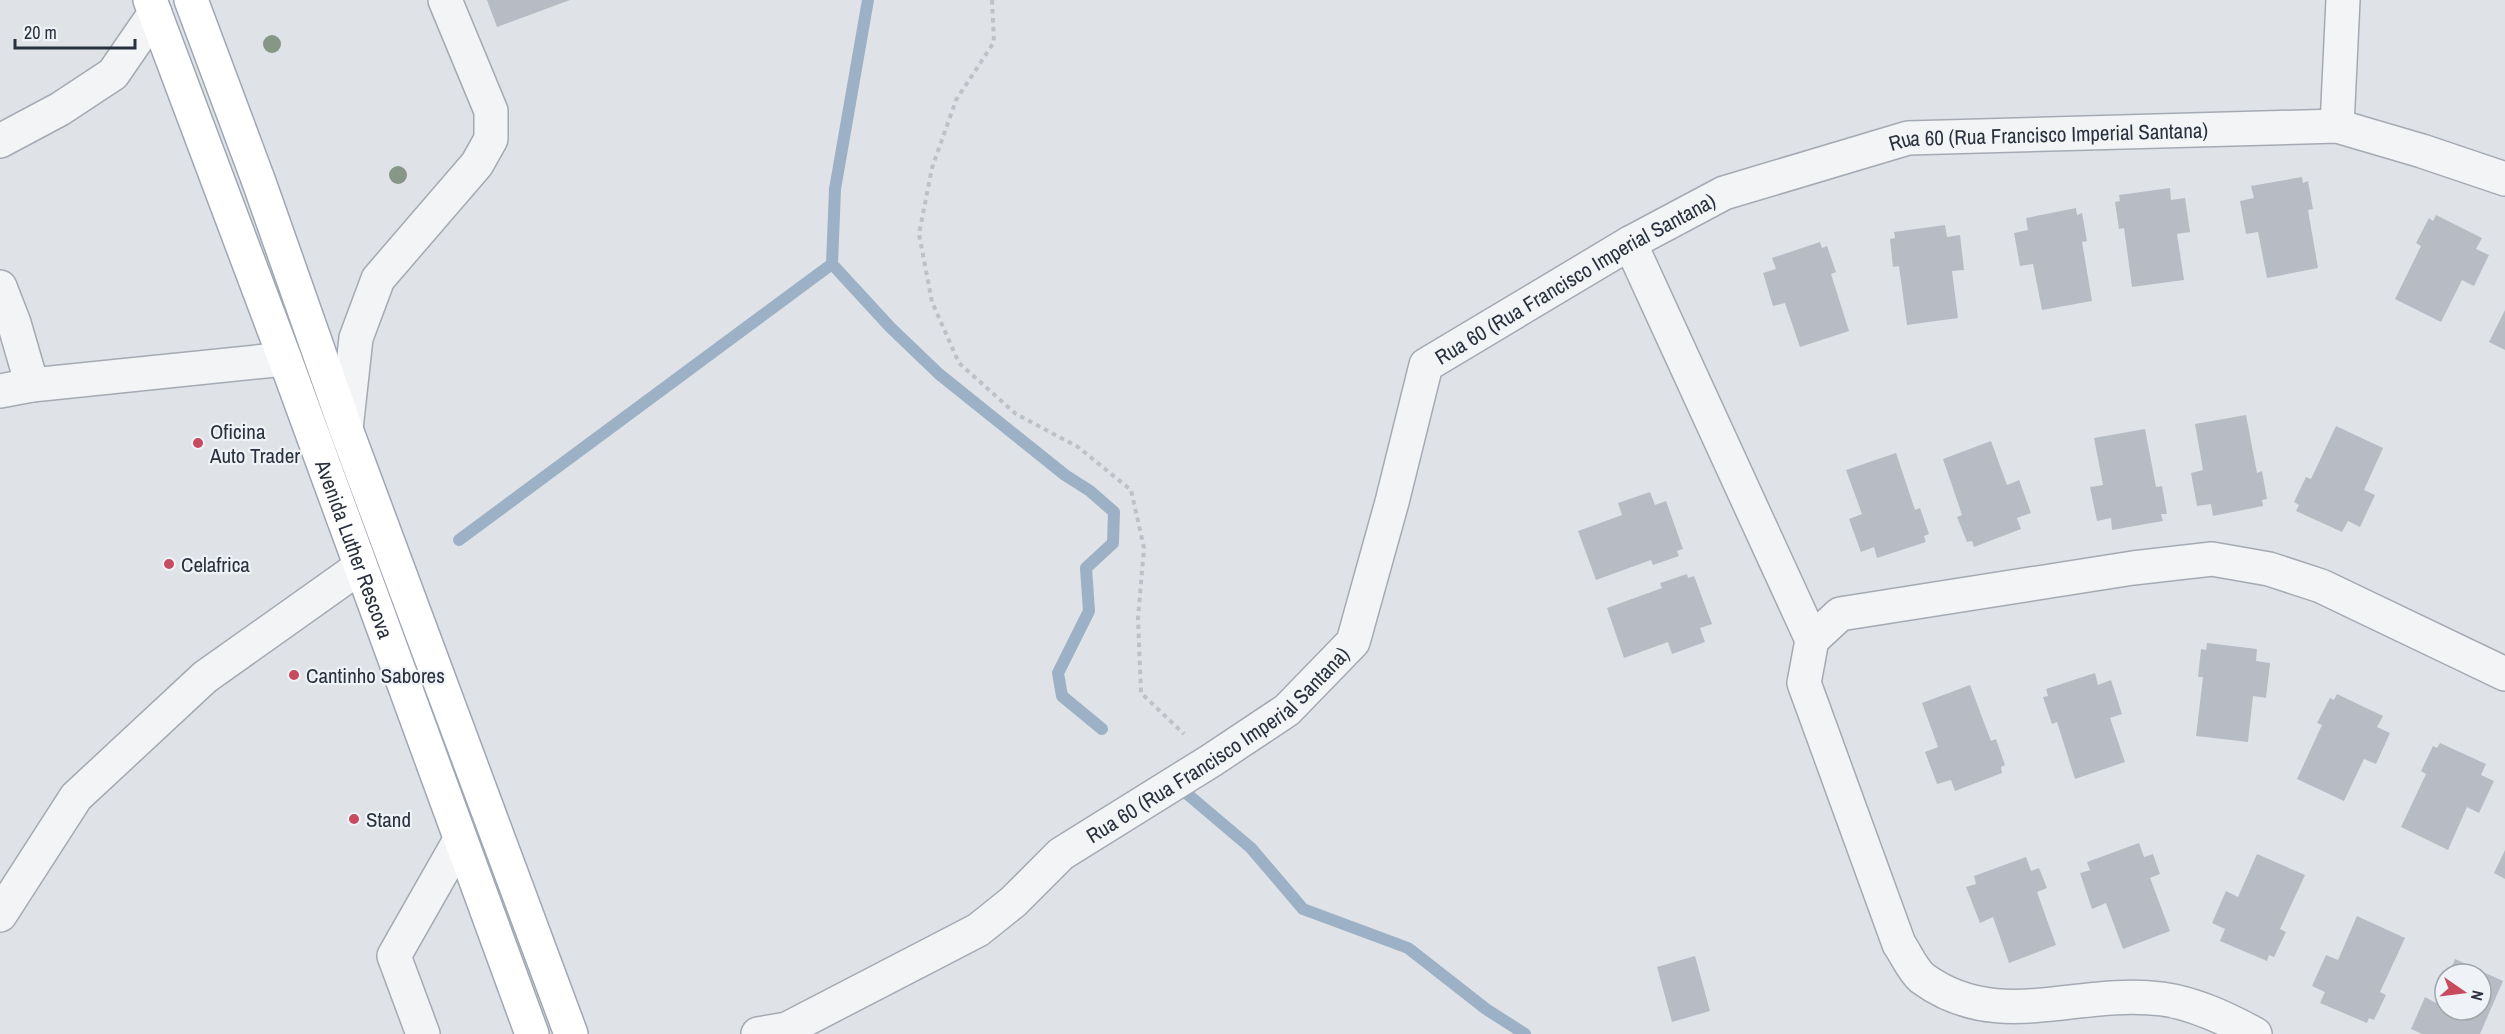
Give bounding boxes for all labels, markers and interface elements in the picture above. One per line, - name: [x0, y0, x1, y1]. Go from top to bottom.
- scale bar: [15, 12, 135, 50]
- text: 20 m: [24, 20, 57, 45]
- street label: Rua 60 (Rua Francisco Imperial Santana): [1885, 115, 2209, 158]
- street label: Rua 60 (Rua Francisco Imperial Santana): [1429, 186, 1720, 371]
- place label: Oficina Auto Trader: [209, 417, 300, 470]
- marker: Oficina Auto Trader: [191, 436, 205, 450]
- street label: Avenida Luther Rescova: [308, 455, 401, 643]
- place label: Celafrica: [181, 550, 250, 579]
- marker: Celafrica: [162, 557, 176, 571]
- street label: Rua 60 (Rua Francisco Imperial Santana): [1080, 640, 1356, 850]
- place label: Cantinho Sabores: [306, 661, 445, 690]
- marker: Cantinho Sabores: [287, 668, 301, 682]
- place label: Stand: [366, 805, 411, 834]
- marker: Stand: [347, 812, 361, 826]
- north arrow: [2433, 962, 2493, 1022]
- text: N: [2466, 988, 2489, 1003]

